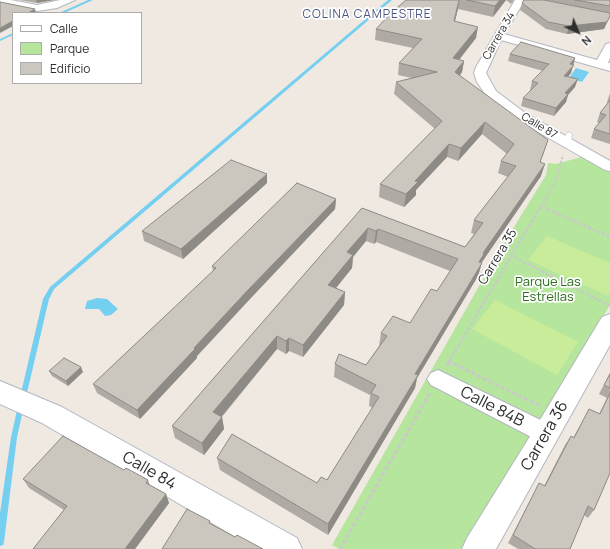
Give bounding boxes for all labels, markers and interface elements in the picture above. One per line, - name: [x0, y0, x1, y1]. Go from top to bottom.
- district label: COLINA CAMPESTRE: [302, 8, 432, 22]
- street label: Carrera 34: [480, 10, 518, 62]
- legend: [12, 12, 142, 84]
- north arrow: [558, 12, 598, 52]
- text: Calle: [50, 20, 78, 37]
- text: N: [579, 33, 595, 49]
- text: Parque: [50, 40, 89, 57]
- text: Edificio: [50, 60, 90, 77]
- street label: Calle 87: [519, 110, 559, 142]
- street label: Carrera 35: [475, 226, 521, 288]
- park label: Parque Las Estrellas: [515, 274, 581, 305]
- street label: Calle 84B: [457, 383, 527, 431]
- street label: Carrera 36: [517, 398, 573, 474]
- street label: Calle 84: [119, 448, 179, 494]

